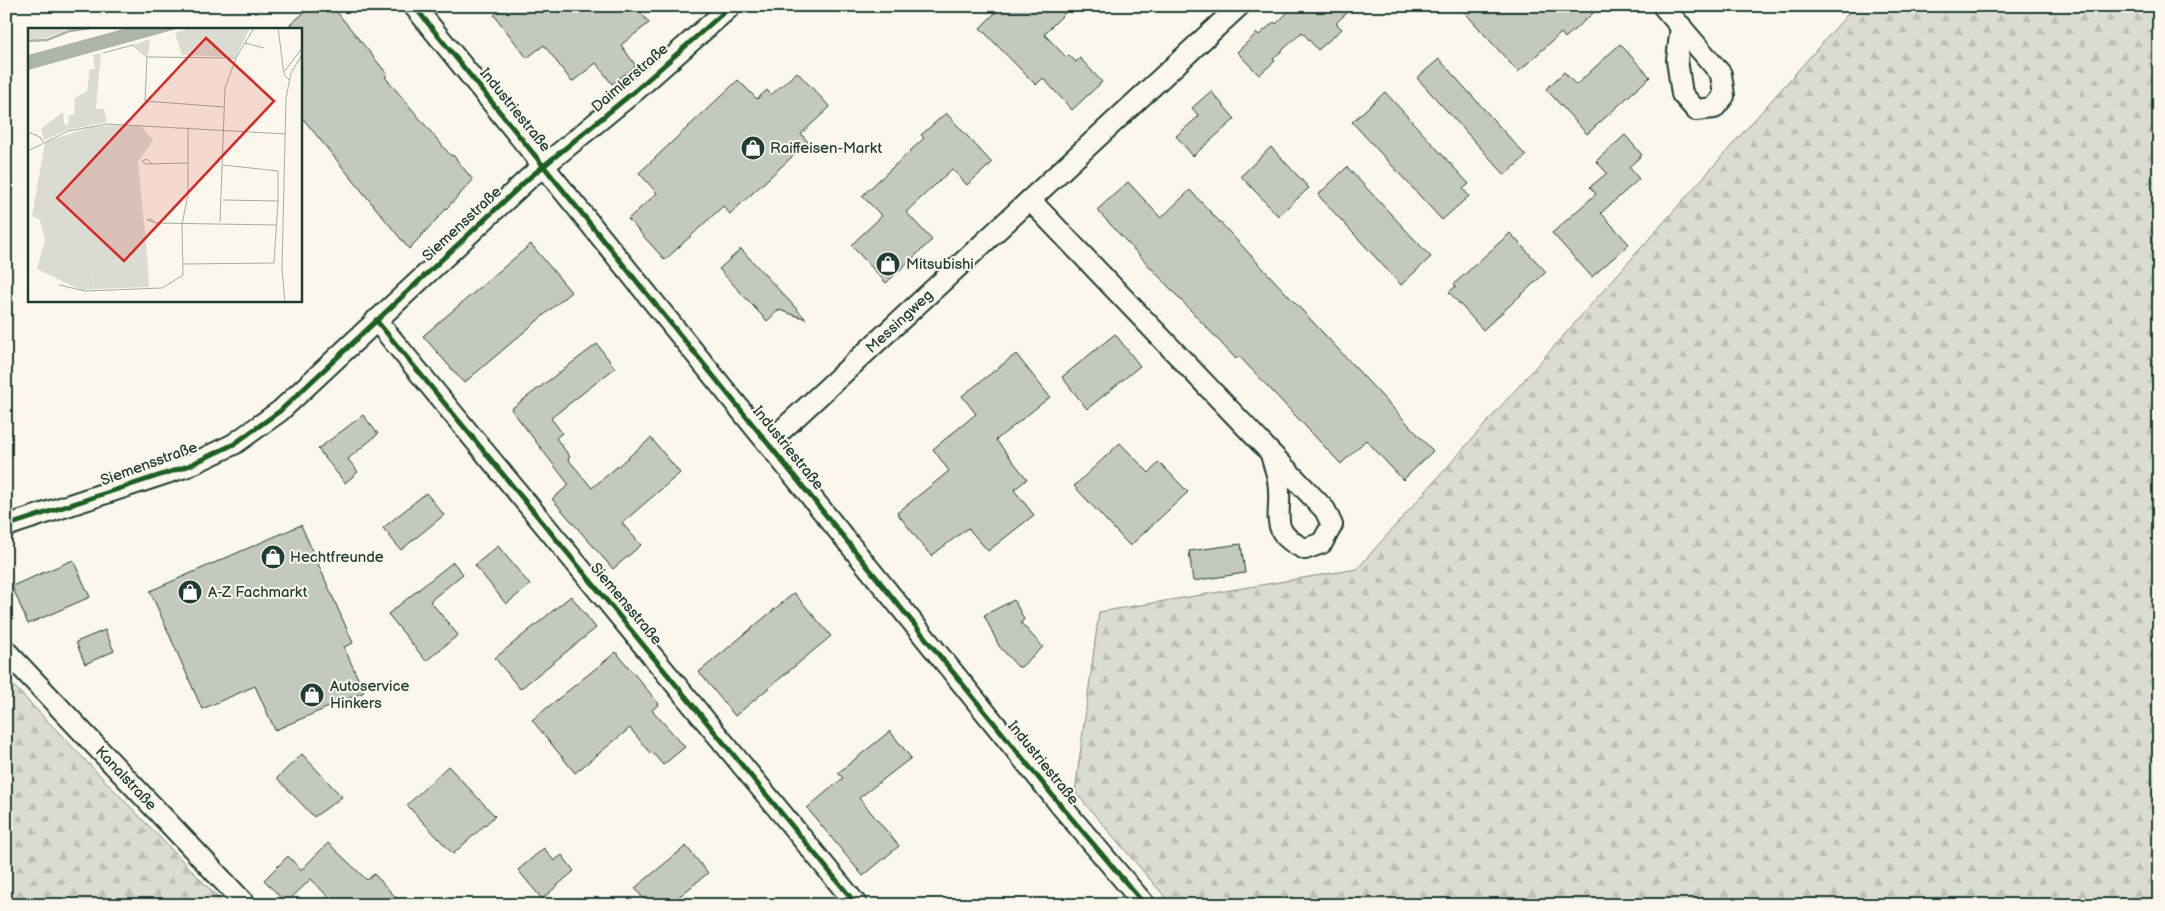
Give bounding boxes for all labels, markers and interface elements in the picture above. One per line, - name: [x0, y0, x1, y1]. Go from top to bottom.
- inset map: [28, 28, 301, 301]
- street label: Daimlerstraße: [588, 39, 672, 117]
- street label: Industriestraße: [475, 64, 555, 156]
- shop icon: Raiffeisen-Markt: [740, 135, 766, 161]
- place label: Raiffeisen-Markt: [770, 139, 883, 158]
- street label: Siemensstraße: [418, 182, 506, 266]
- shop icon: Mitsubishi: [875, 251, 901, 277]
- place label: Mitsubishi: [906, 255, 974, 274]
- street label: Messingweg: [862, 285, 937, 357]
- street label: Industriestraße: [748, 402, 828, 494]
- street label: Siemensstraße: [98, 438, 200, 490]
- shop icon: Hechtfreunde: [260, 544, 286, 570]
- place label: Hechtfreunde: [290, 548, 384, 567]
- street label: Siemensstraße: [586, 559, 666, 649]
- shop icon: A-Z Fachmarkt: [177, 579, 203, 605]
- place label: A-Z Fachmarkt: [208, 583, 308, 602]
- place label: Autoservice Hinkers: [330, 677, 409, 713]
- shop icon: Autoservice Hinkers: [299, 682, 325, 708]
- street label: Industriestraße: [1003, 717, 1083, 809]
- street label: Kanalstraße: [91, 742, 161, 814]

